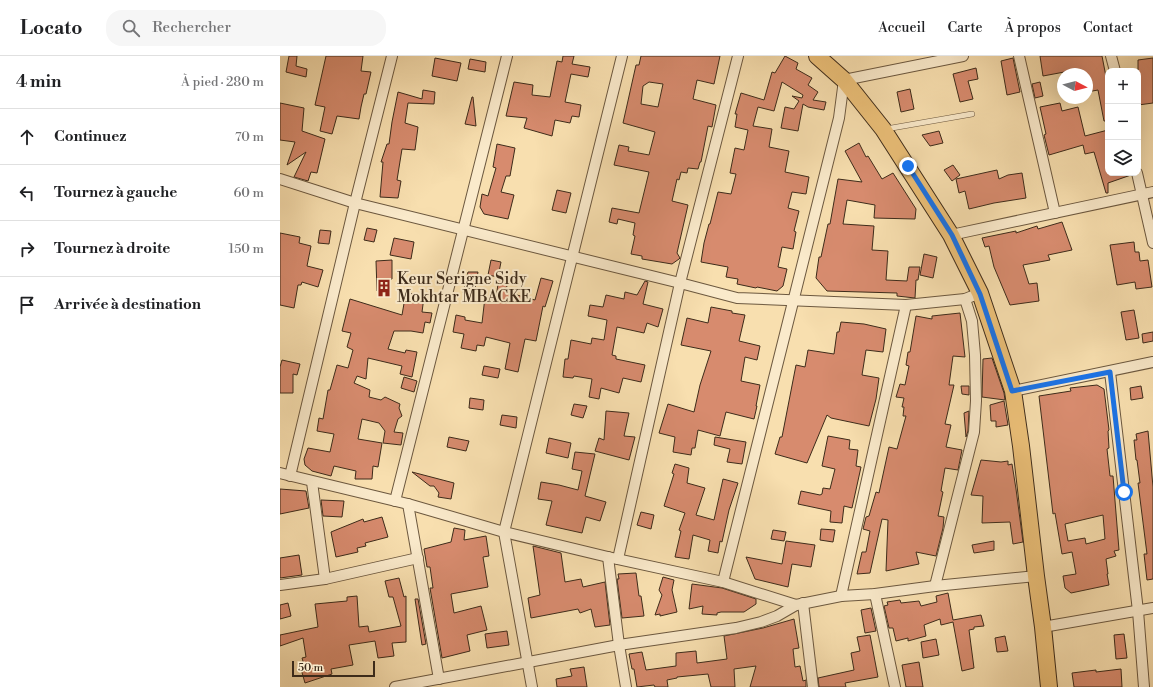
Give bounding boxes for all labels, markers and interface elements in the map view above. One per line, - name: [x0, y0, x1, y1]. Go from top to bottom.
- search box: [106, 10, 386, 46]
- text: Locato: [20, 16, 82, 40]
- icon: search: [120, 17, 142, 39]
- text: Rechercher: [152, 18, 231, 37]
- text: Accueil: [878, 19, 925, 37]
- text: Carte: [947, 19, 982, 37]
- text: À propos: [1004, 19, 1061, 37]
- text: Contact: [1083, 19, 1133, 37]
- north arrow: [1057, 68, 1093, 104]
- map controls: [1105, 68, 1141, 176]
- button: +: [1105, 68, 1141, 104]
- text: 4 min: [16, 71, 61, 93]
- text: À pied · 280 m: [181, 74, 264, 90]
- button: −: [1105, 104, 1141, 140]
- icon: ahead: [16, 126, 38, 148]
- text: Continuez: [54, 127, 126, 146]
- text: 70 m: [235, 129, 264, 145]
- button: layers: [1105, 140, 1141, 176]
- route end: [899, 157, 917, 175]
- icon: left: [16, 182, 38, 204]
- text: Tournez à gauche: [54, 183, 177, 202]
- text: 60 m: [233, 185, 264, 201]
- icon: right: [16, 238, 38, 260]
- text: Tournez à droite: [54, 239, 170, 258]
- text: 150 m: [229, 241, 264, 257]
- place label: Keur Serigne Sidy Mokhtar MBACKE: [397, 269, 531, 307]
- building icon: Keur Serigne Sidy Mokhtar MBACKE: [374, 278, 394, 298]
- icon: arrive: [16, 294, 38, 316]
- text: Arrivée à destination: [54, 295, 201, 314]
- route start: [1115, 483, 1133, 501]
- scale bar: [292, 659, 375, 678]
- text: 50 m: [298, 661, 323, 675]

